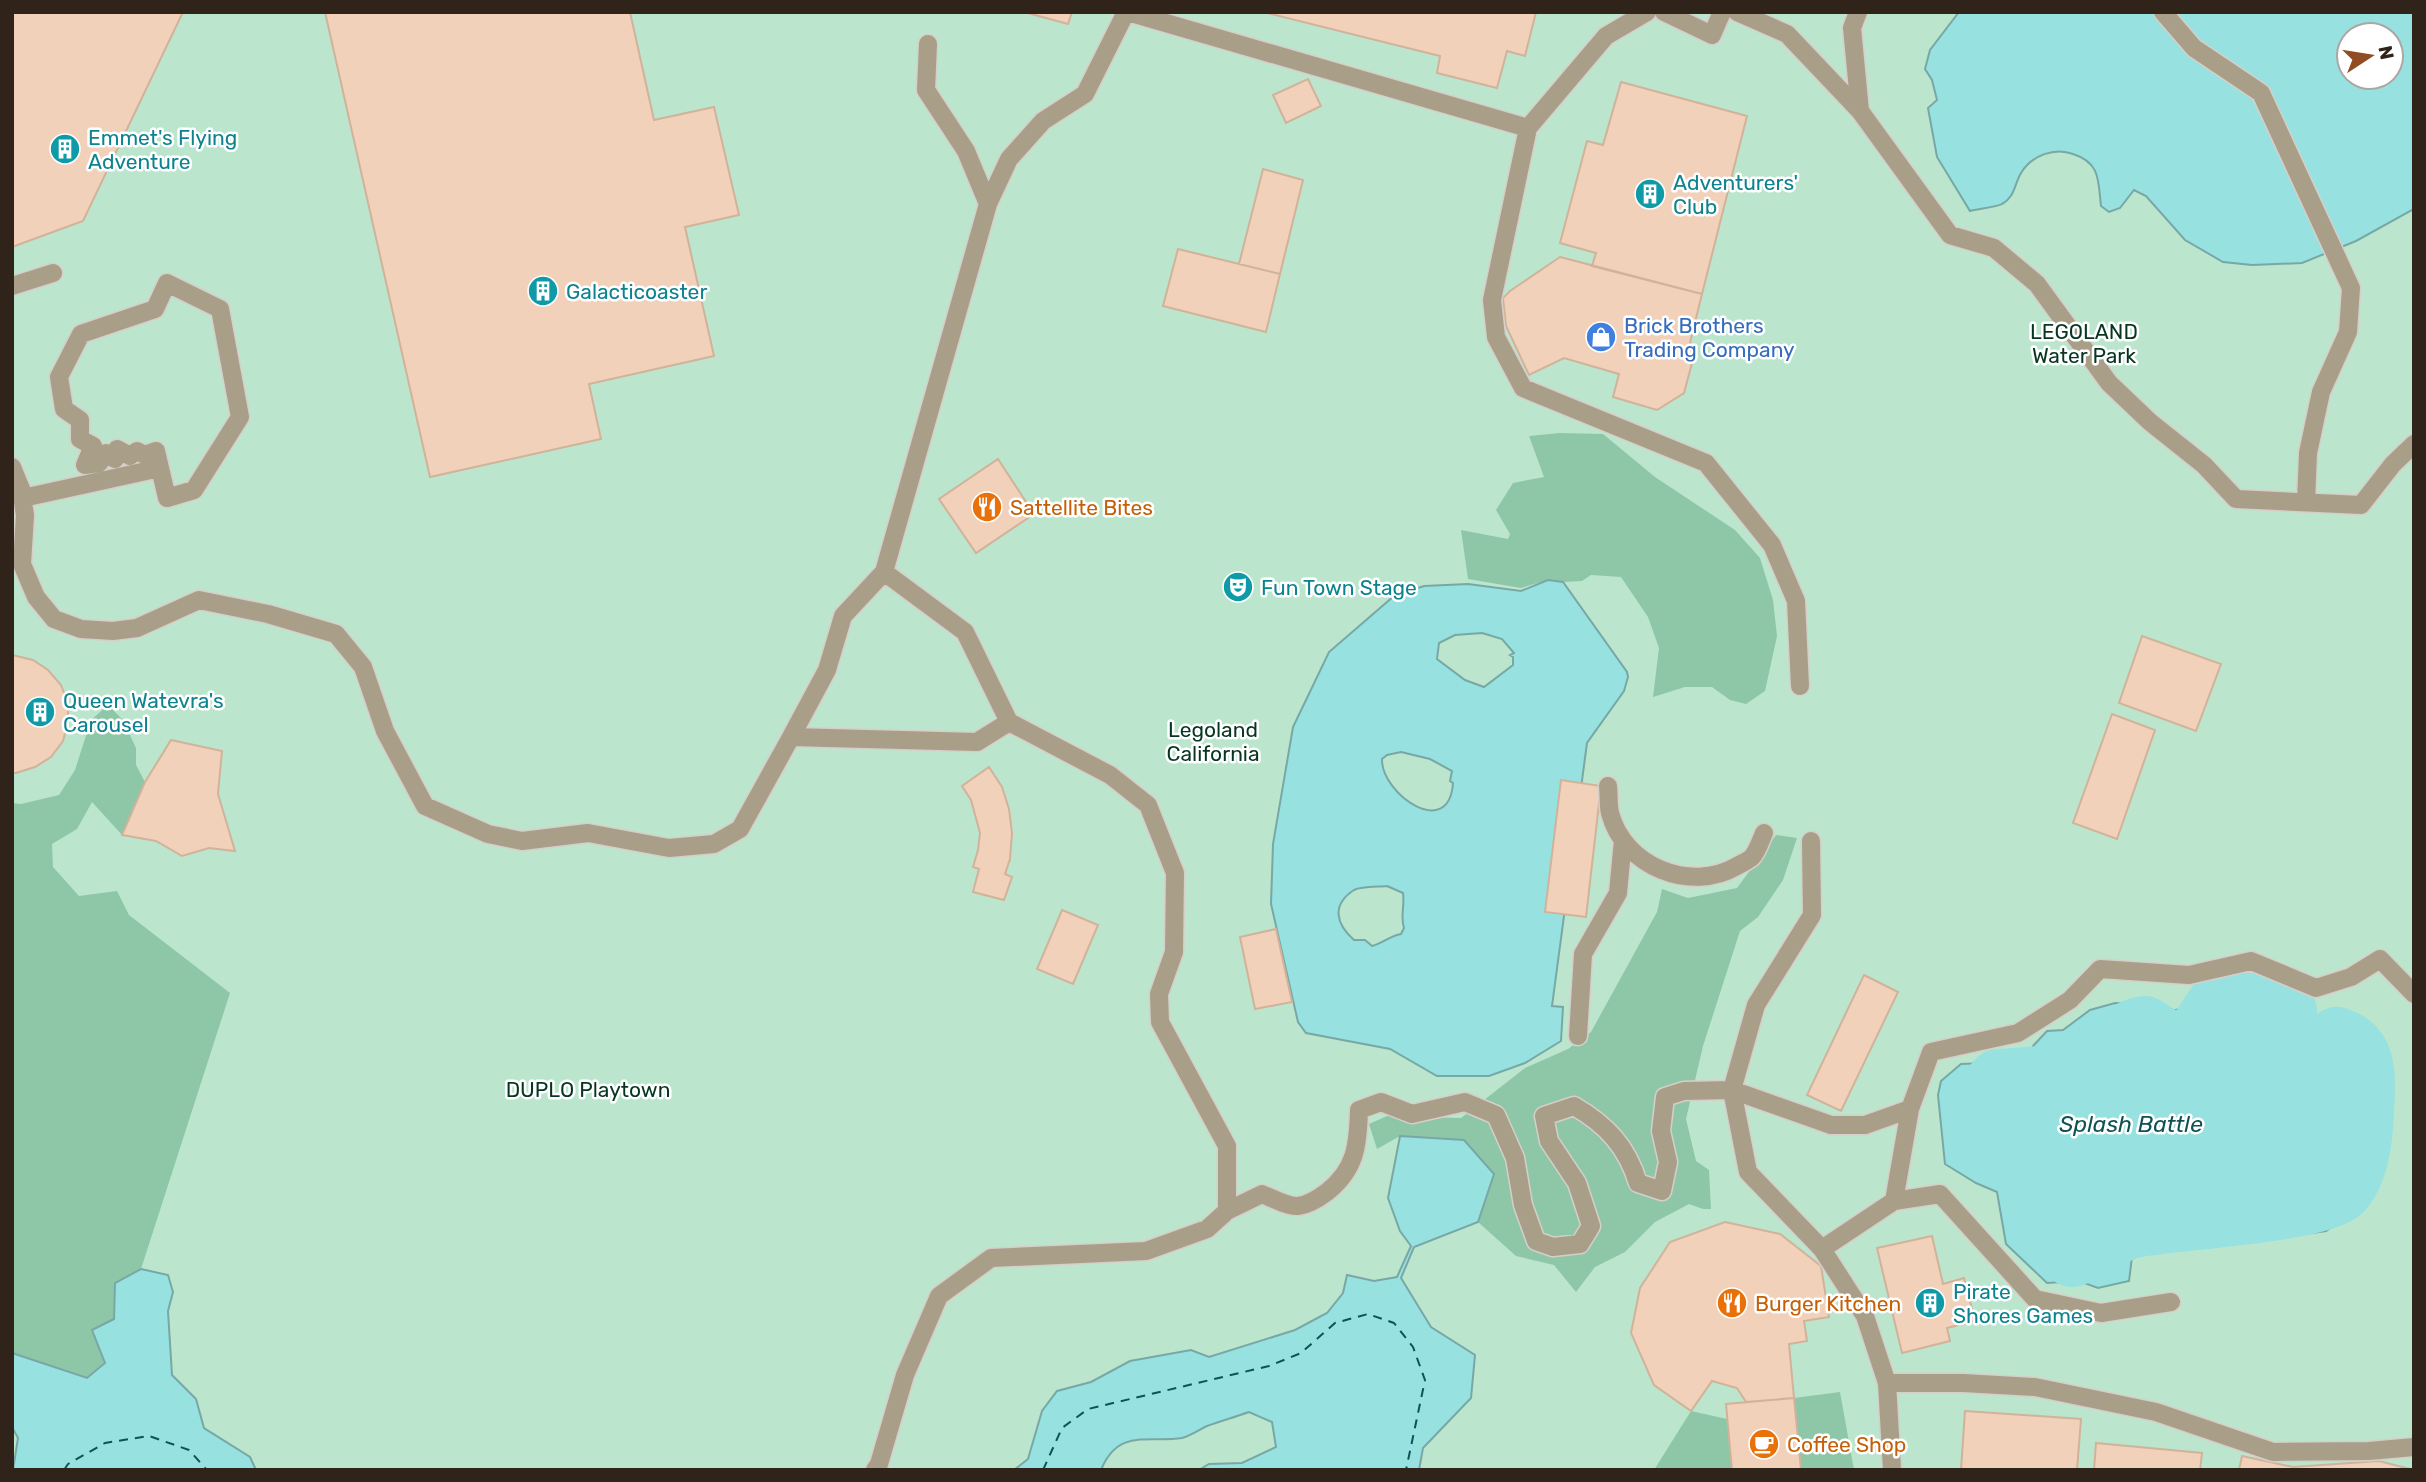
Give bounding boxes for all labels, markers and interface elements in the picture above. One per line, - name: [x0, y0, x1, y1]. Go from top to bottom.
- north arrow: [2335, 21, 2405, 91]
- text: N: [2373, 43, 2399, 62]
- place label: Emmet's Flying Adventure: [88, 125, 237, 174]
- building icon: Emmet's Flying Adventure: [48, 132, 82, 166]
- place label: Adventurers' Club: [1673, 170, 1798, 219]
- building icon: Adventurers' Club: [1633, 177, 1667, 211]
- building icon: Galacticoaster: [526, 274, 560, 308]
- place label: Galacticoaster: [566, 279, 707, 304]
- place label: Brick Brothers Trading Company: [1624, 313, 1795, 362]
- park label: LEGOLAND Water Park: [2030, 319, 2138, 368]
- shop icon: Brick Brothers Trading Company: [1584, 320, 1618, 354]
- restaurant icon: Sattellite Bites: [970, 490, 1004, 524]
- place label: Sattellite Bites: [1010, 495, 1153, 520]
- theatre icon: Fun Town Stage: [1221, 570, 1255, 604]
- place label: Fun Town Stage: [1261, 575, 1417, 600]
- place label: Queen Watevra's Carousel: [63, 688, 224, 737]
- building icon: Queen Watevra's Carousel: [23, 695, 57, 729]
- park label: Legoland California: [1166, 717, 1260, 766]
- park label: DUPLO Playtown: [506, 1077, 670, 1102]
- water label: Splash Battle: [2059, 1110, 2203, 1138]
- place label: Pirate Shores Games: [1953, 1279, 2093, 1328]
- restaurant icon: Burger Kitchen: [1715, 1286, 1749, 1320]
- building icon: Pirate Shores Games: [1913, 1286, 1947, 1320]
- place label: Burger Kitchen: [1755, 1291, 1901, 1316]
- cafe icon: Coffee Shop: [1747, 1427, 1781, 1461]
- place label: Coffee Shop: [1787, 1432, 1906, 1457]

